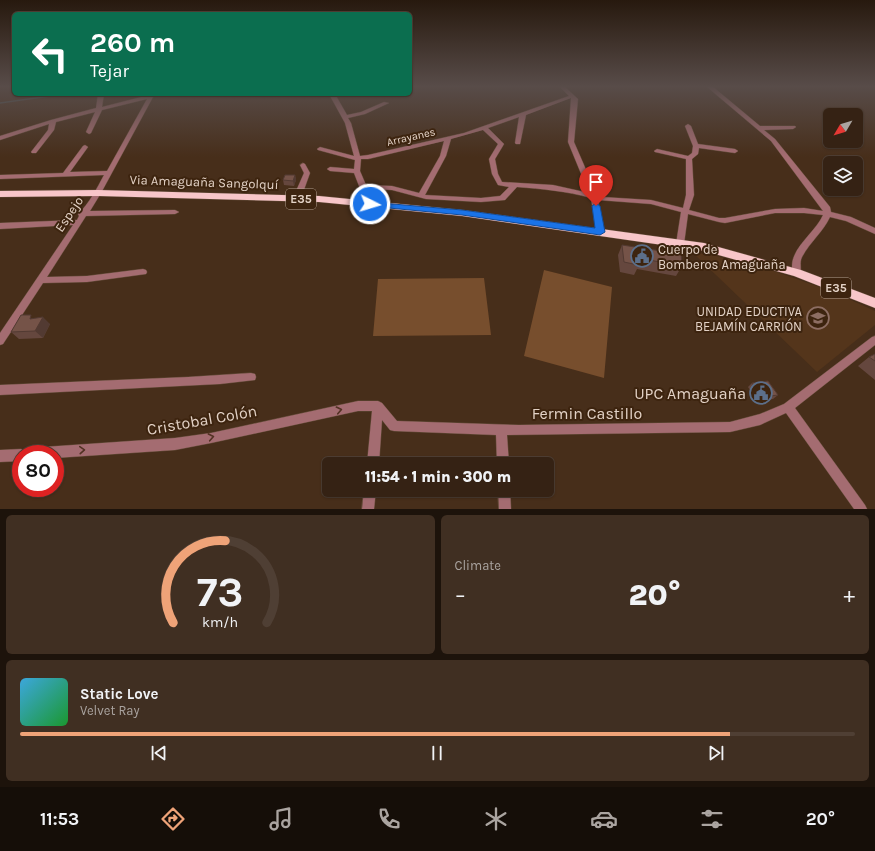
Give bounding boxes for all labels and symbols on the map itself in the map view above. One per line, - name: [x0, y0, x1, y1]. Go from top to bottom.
- north arrow: [823, 108, 863, 148]
- street label: Arrayanes: [385, 125, 437, 149]
- pin: [579, 165, 613, 206]
- street label: Via Amaguaña Sangolquí: [129, 172, 279, 193]
- position arrow: [349, 183, 391, 225]
- road number: E35: [286, 189, 316, 209]
- street label: Espejo: [52, 193, 86, 235]
- place label: Cuerpo de Bomberos Amaguaña: [658, 242, 786, 272]
- public building icon: Cuerpo de Bomberos Amaguaña: [629, 243, 655, 269]
- road number: E35: [821, 278, 851, 298]
- place label: UNIDAD EDUCTIVA BEJAMÍN CARRIÓN: [695, 304, 803, 334]
- school or university icon: UNIDAD EDUCTIVA BEJAMÍN CARRIÓN: [805, 305, 831, 331]
- public building icon: UPC Amaguaña: [748, 380, 774, 406]
- place label: UPC Amaguaña: [634, 384, 746, 403]
- street label: Cristobal Colón: [145, 401, 259, 439]
- street label: Fermin Castillo: [532, 404, 642, 423]
- one-way arrow: [335, 406, 342, 414]
- one-way arrow: [208, 434, 215, 442]
- speed limit sign: 80: [12, 445, 64, 497]
- one-way arrow: [79, 446, 85, 455]

